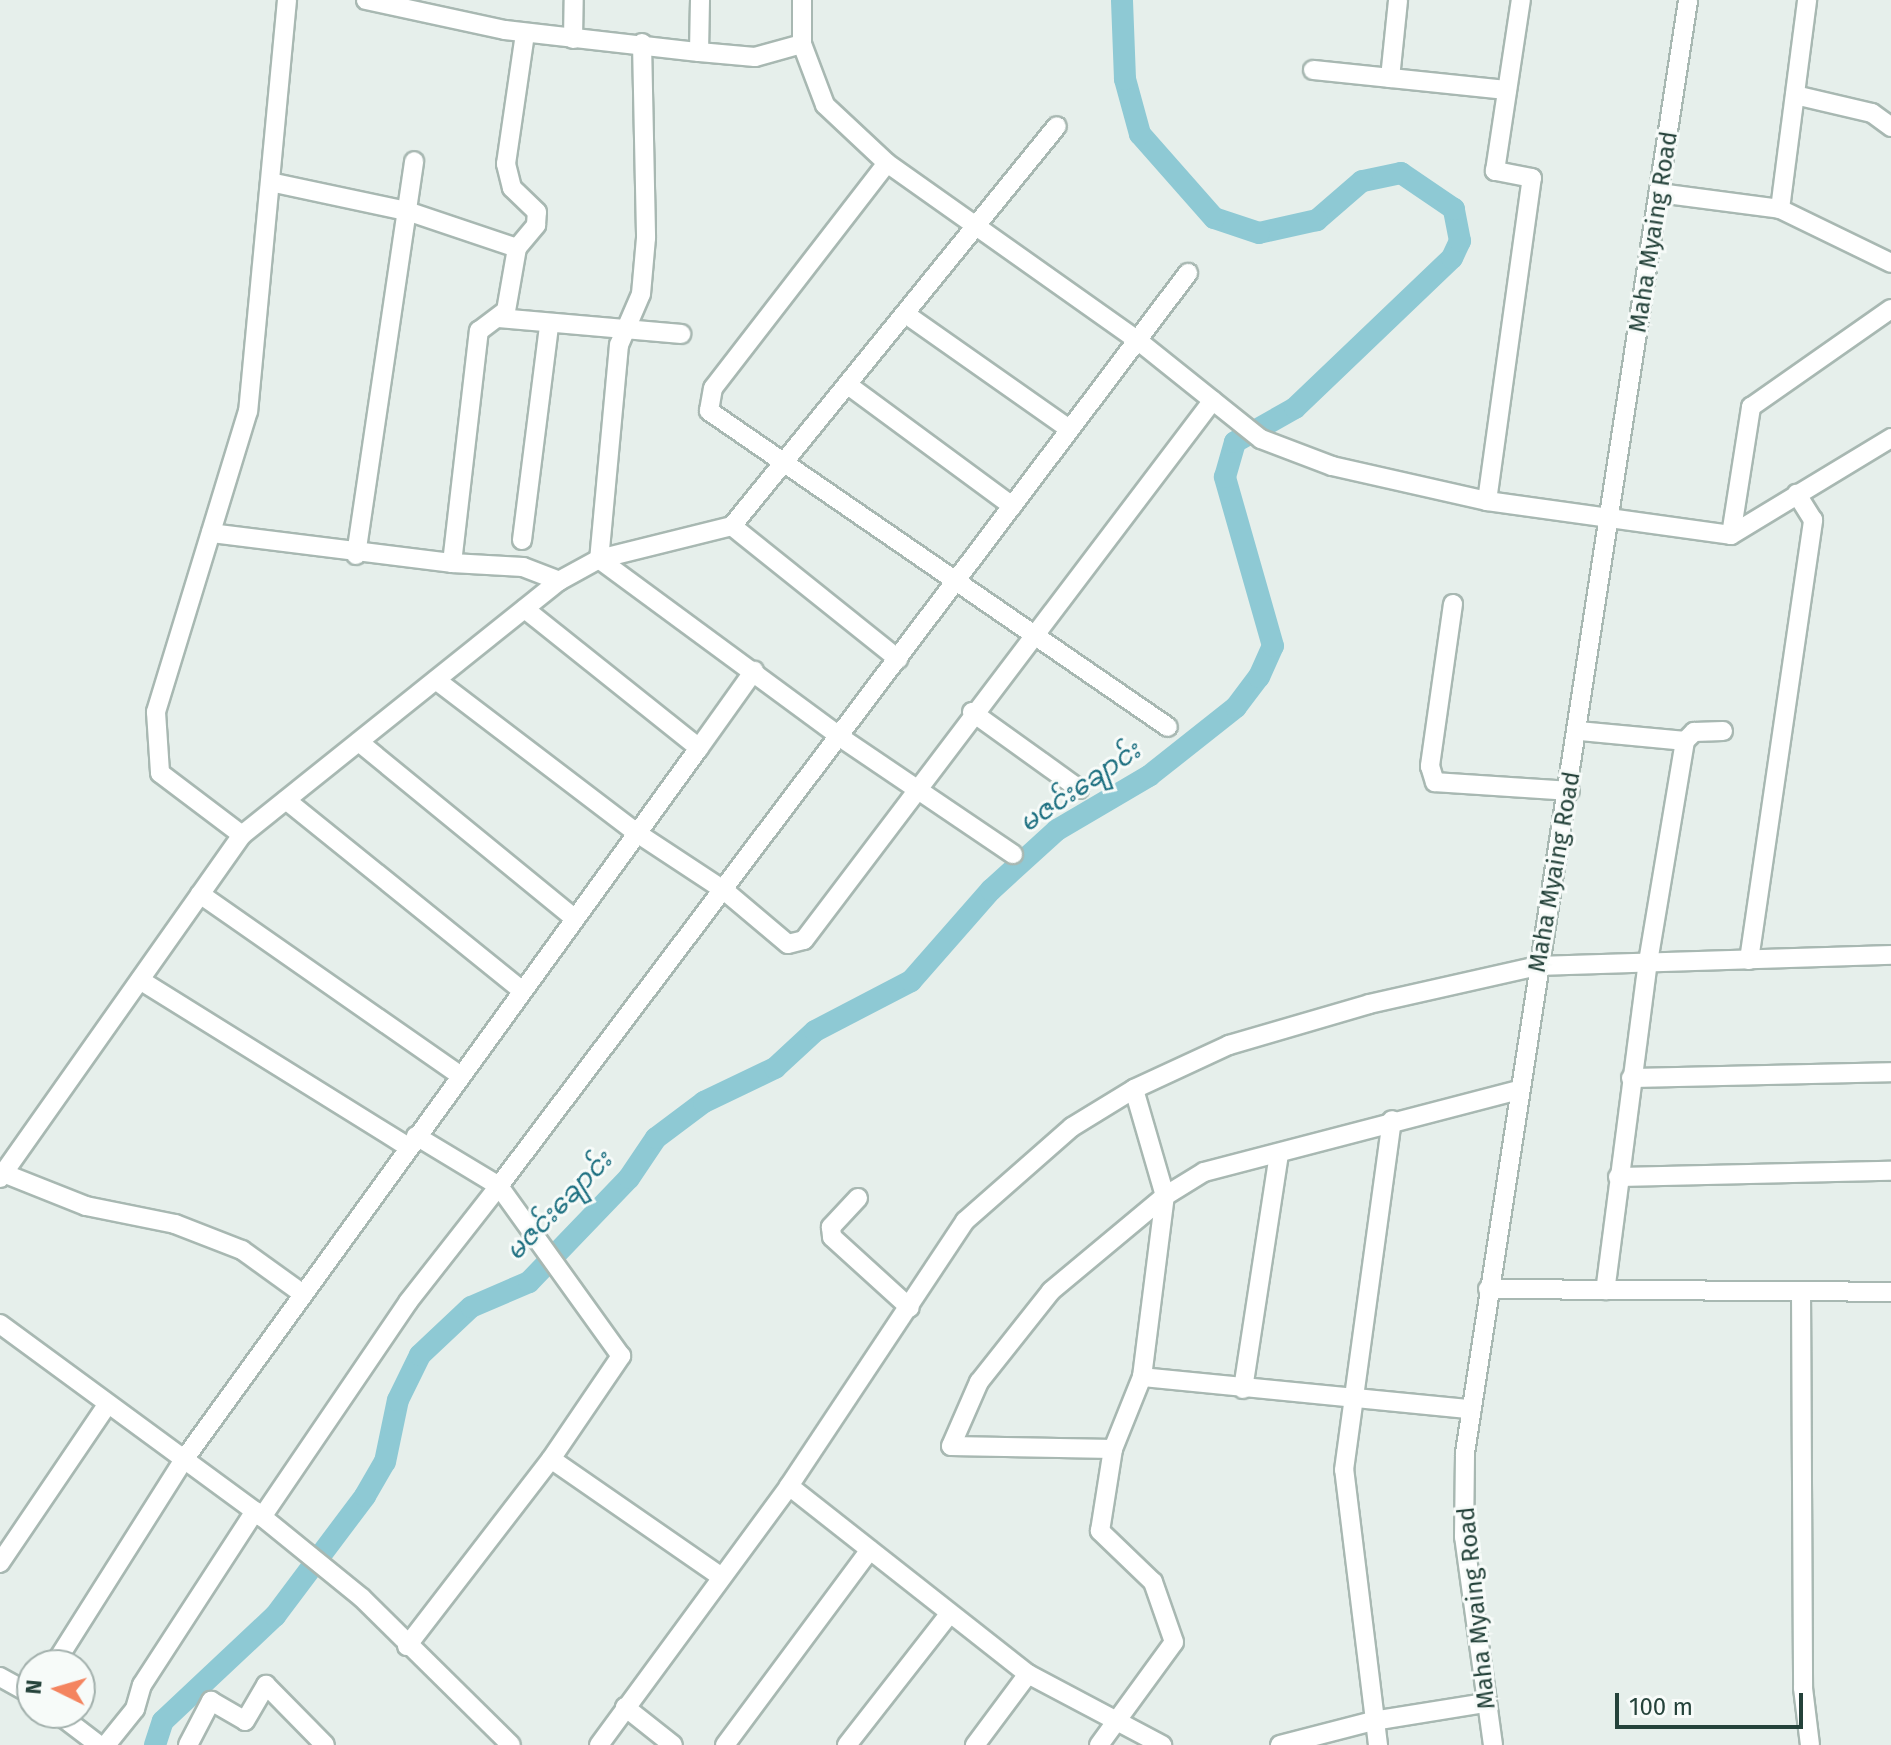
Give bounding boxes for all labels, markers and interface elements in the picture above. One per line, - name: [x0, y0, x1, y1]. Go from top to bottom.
- street label: Maha Myaing Road: [1624, 129, 1684, 335]
- water label: မဇင်းချောင်း: [1014, 735, 1146, 839]
- street label: Maha Myaing Road: [1523, 769, 1587, 975]
- water label: မဇင်းချောင်း: [499, 1145, 619, 1267]
- street label: Maha Myaing Road: [1452, 1505, 1502, 1711]
- north arrow: [16, 1649, 96, 1729]
- scale bar: [1619, 1677, 1807, 1727]
- text: N: [20, 1679, 48, 1695]
- text: 100 m: [1629, 1693, 1693, 1721]

